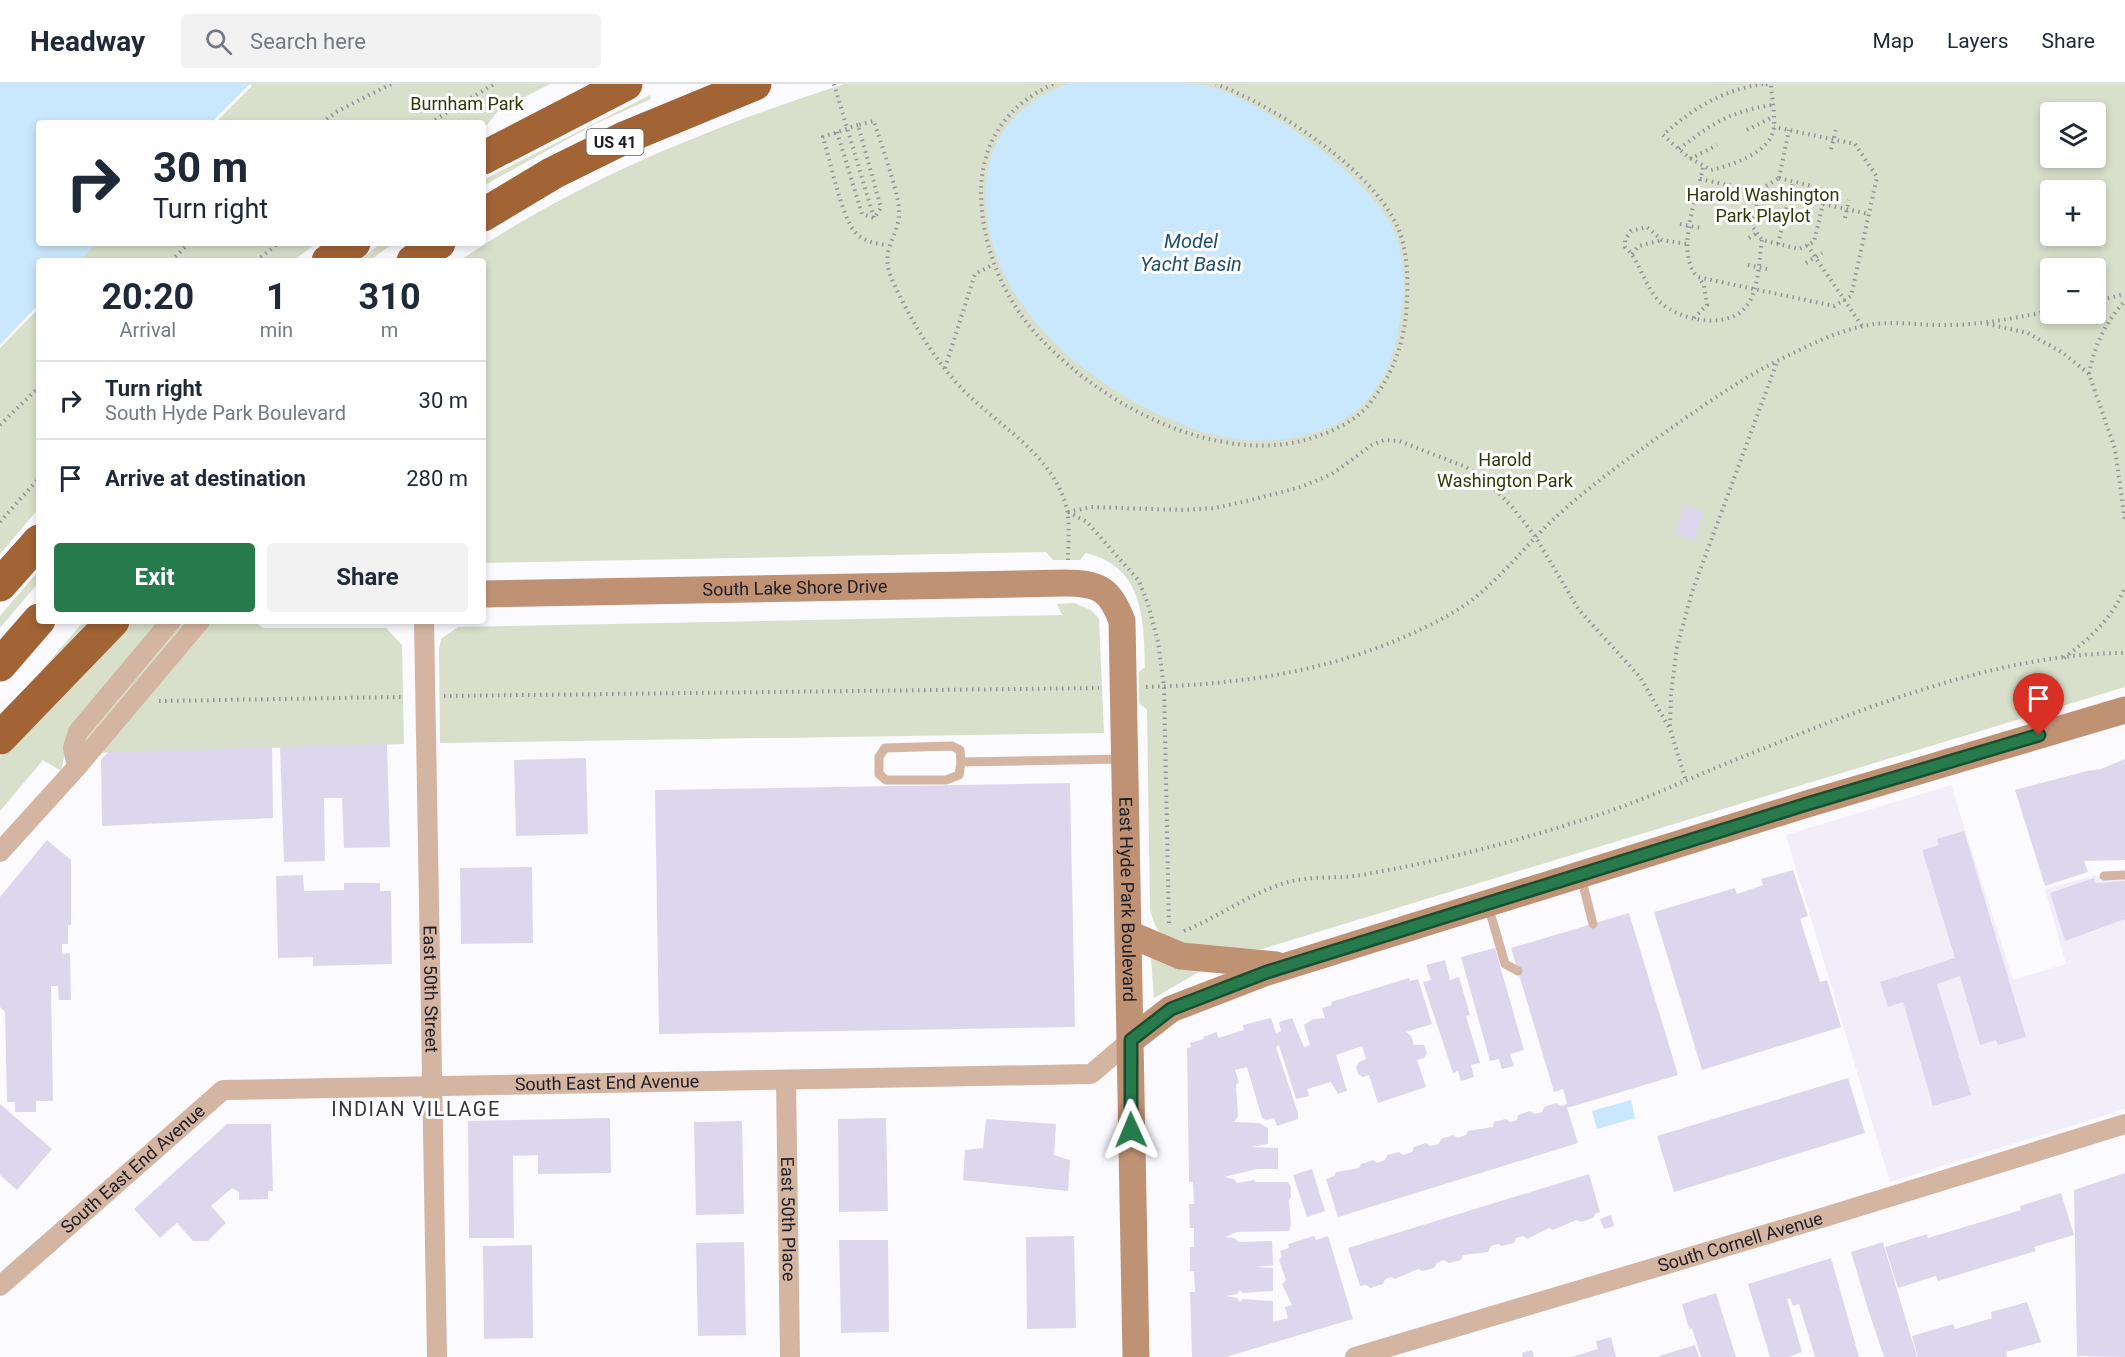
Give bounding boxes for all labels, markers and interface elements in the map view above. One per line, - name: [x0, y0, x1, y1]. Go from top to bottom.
- search box: [181, 14, 601, 68]
- text: Headway: [30, 25, 145, 58]
- icon: search: [202, 25, 235, 58]
- text: Search here: [250, 29, 366, 54]
- text: Map: [1872, 29, 1914, 53]
- text: Layers: [1947, 29, 2008, 53]
- text: Share: [2041, 29, 2095, 53]
- park label: Burnham Park: [410, 93, 525, 114]
- map controls: [2040, 102, 2106, 324]
- button: layers: [2040, 102, 2106, 168]
- road number: US 41: [586, 129, 644, 155]
- text: 30 m: [153, 143, 248, 192]
- icon: right: [54, 144, 132, 222]
- button: +: [2040, 180, 2106, 246]
- park label: Harold Washington Park Playlot: [1687, 184, 1839, 226]
- text: Turn right: [153, 193, 268, 225]
- water label: Model Yacht Basin: [1140, 229, 1242, 276]
- button: −: [2040, 258, 2106, 324]
- text: 20:20: [101, 276, 194, 318]
- text: 1: [266, 276, 287, 318]
- text: 310: [359, 276, 421, 318]
- text: Arrival: [119, 318, 176, 342]
- text: min: [260, 318, 293, 342]
- text: m: [381, 318, 398, 342]
- text: Turn right: [105, 376, 202, 401]
- icon: right: [54, 384, 87, 417]
- text: 30 m: [419, 388, 468, 413]
- text: South Hyde Park Boulevard: [105, 401, 346, 425]
- park label: Harold Washington Park: [1437, 449, 1574, 491]
- icon: arrive: [54, 462, 87, 495]
- text: Arrive at destination: [105, 466, 306, 491]
- text: 280 m: [406, 466, 468, 491]
- button: Exit: [54, 543, 255, 612]
- button: Share: [267, 543, 468, 612]
- street label: South Lake Shore Drive: [702, 575, 888, 600]
- pin: [2013, 673, 2064, 735]
- icon: arrive: [2022, 682, 2055, 715]
- street label: East Hyde Park Boulevard: [1115, 796, 1140, 1002]
- street label: East 50th Street: [419, 925, 443, 1053]
- street label: South East End Avenue: [515, 1070, 700, 1095]
- district label: INDIAN VILLAGE: [331, 1097, 501, 1121]
- position arrow: [1099, 1098, 1163, 1162]
- street label: South East End Avenue: [56, 1100, 209, 1238]
- street label: East 50th Place: [777, 1156, 800, 1281]
- street label: South Cornell Avenue: [1655, 1207, 1825, 1276]

